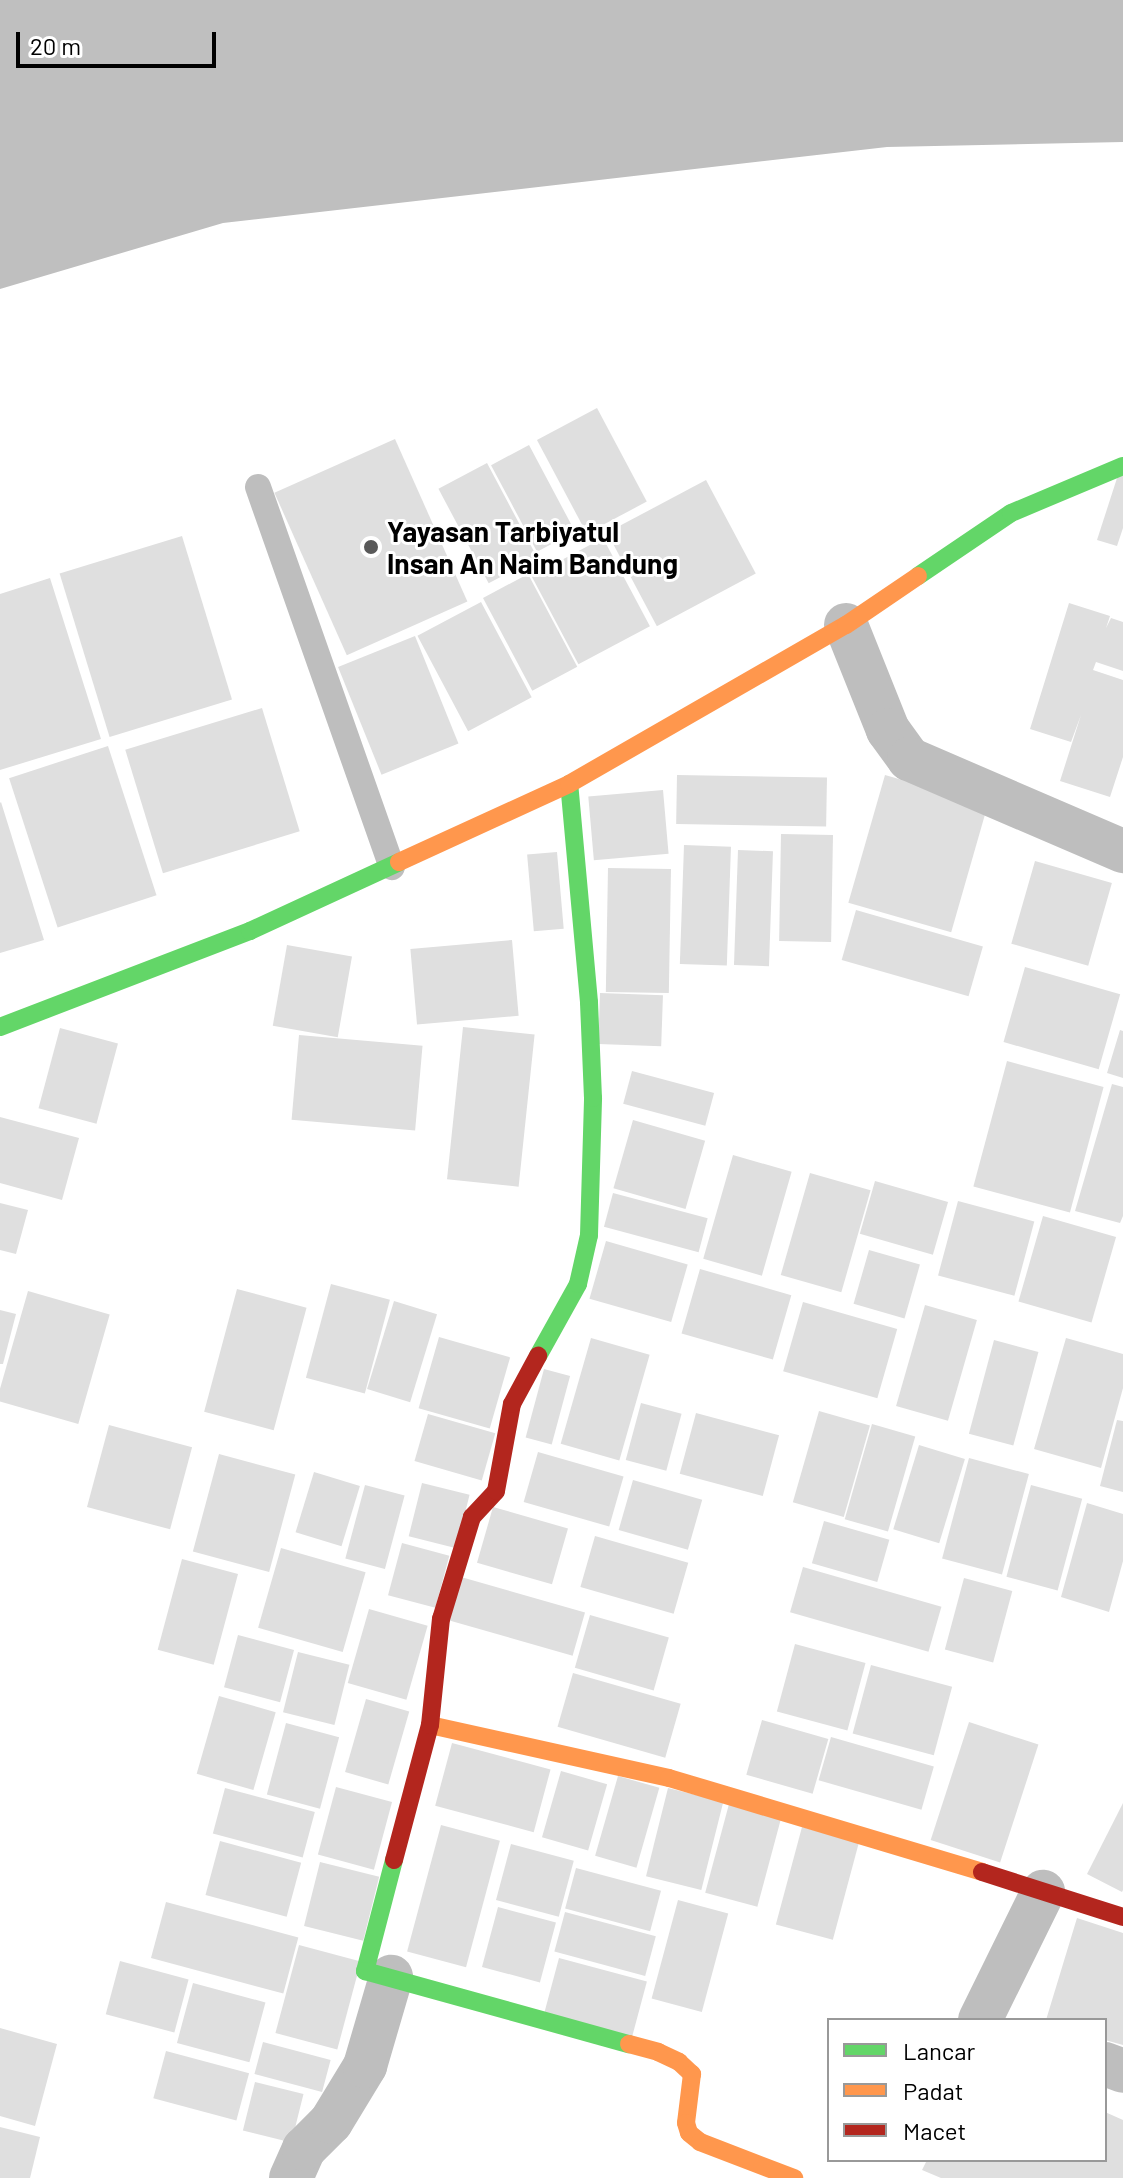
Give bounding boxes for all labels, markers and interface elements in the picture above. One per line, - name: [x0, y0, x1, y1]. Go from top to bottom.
- scale bar: [20, 16, 220, 66]
- text: 20 m: [30, 31, 81, 60]
- place label: Yayasan Tarbiyatul Insan An Naim Bandung: [387, 514, 678, 580]
- marker: Yayasan Tarbiyatul Insan An Naim Bandung: [362, 538, 380, 556]
- legend: [827, 2018, 1107, 2162]
- text: Lancar: [903, 2036, 975, 2065]
- text: Padat: [903, 2076, 963, 2105]
- text: Macet: [903, 2116, 966, 2145]

